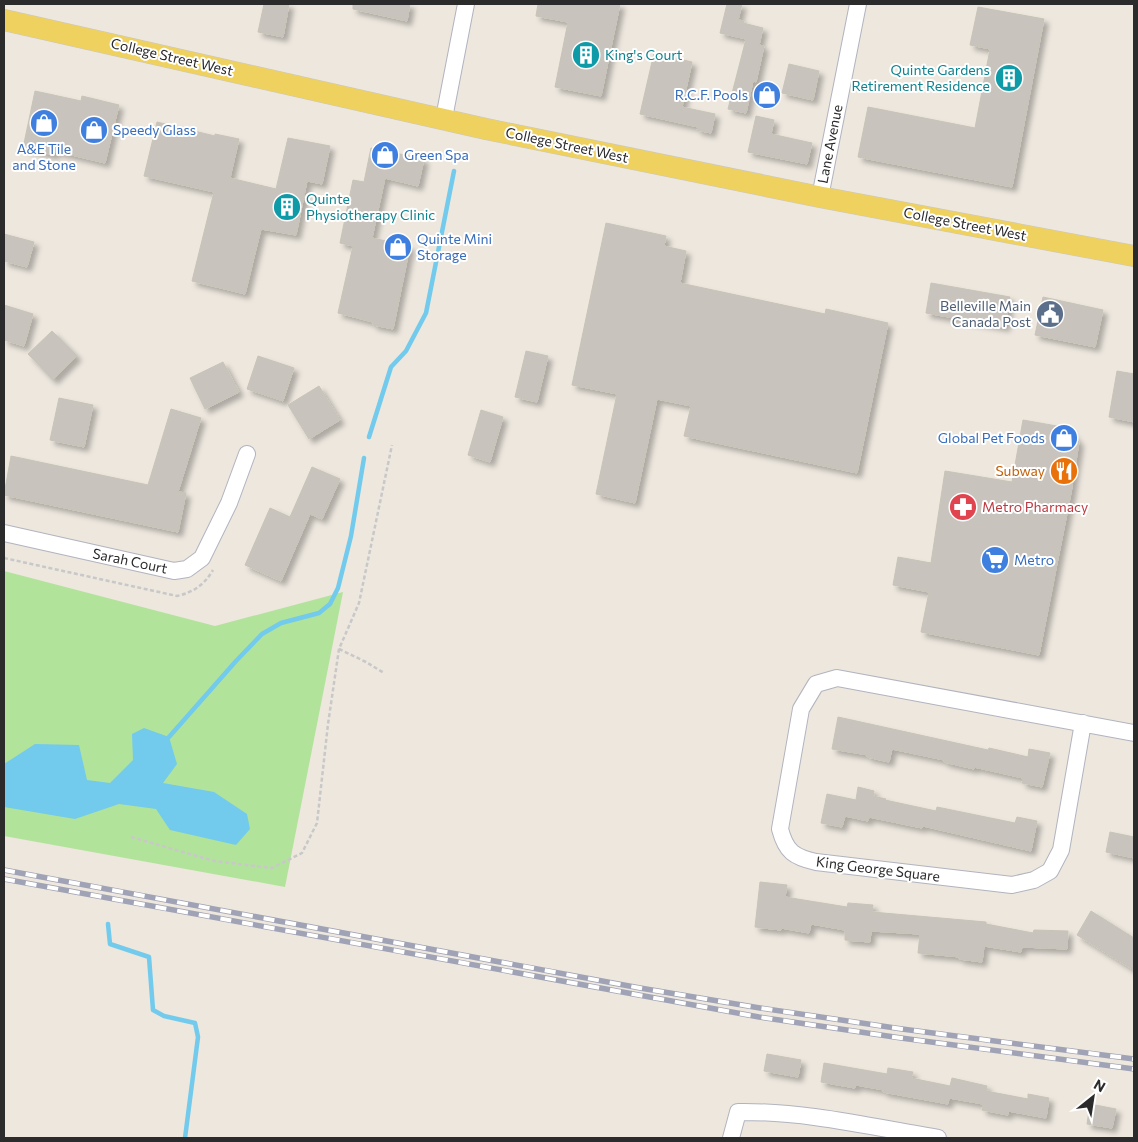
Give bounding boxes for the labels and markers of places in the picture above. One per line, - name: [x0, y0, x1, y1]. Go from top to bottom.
- building icon: King's Court: [571, 40, 601, 70]
- place label: King's Court: [605, 46, 683, 63]
- place label: Quinte Gardens Retirement Residence: [852, 61, 990, 94]
- building icon: Quinte Gardens Retirement Residence: [994, 63, 1024, 93]
- shop icon: R.C.F. Pools: [752, 80, 782, 110]
- place label: R.C.F. Pools: [675, 86, 748, 103]
- shop icon: A&E Tile and Stone: [29, 108, 59, 138]
- shop icon: Speedy Glass: [79, 115, 109, 145]
- place label: Speedy Glass: [113, 121, 196, 138]
- place label: A&E Tile and Stone: [12, 140, 76, 173]
- shop icon: Green Spa: [370, 140, 400, 170]
- place label: Green Spa: [404, 146, 469, 163]
- place label: Quinte Physiotherapy Clinic: [306, 190, 435, 223]
- building icon: Quinte Physiotherapy Clinic: [272, 192, 302, 222]
- place label: Quinte Mini Storage: [417, 230, 492, 263]
- shop icon: Quinte Mini Storage: [383, 232, 413, 262]
- place label: Belleville Main Canada Post: [940, 297, 1031, 330]
- public building icon: Belleville Main Canada Post: [1035, 299, 1065, 329]
- shop icon: Global Pet Foods: [1049, 423, 1079, 453]
- place label: Global Pet Foods: [938, 429, 1045, 446]
- restaurant icon: Subway: [1049, 456, 1079, 486]
- place label: Subway: [995, 462, 1045, 479]
- pharmacy icon: Metro Pharmacy: [948, 492, 978, 522]
- place label: Metro Pharmacy: [982, 498, 1088, 515]
- supermarket icon: Metro: [980, 545, 1010, 575]
- place label: Metro: [1014, 551, 1054, 568]

